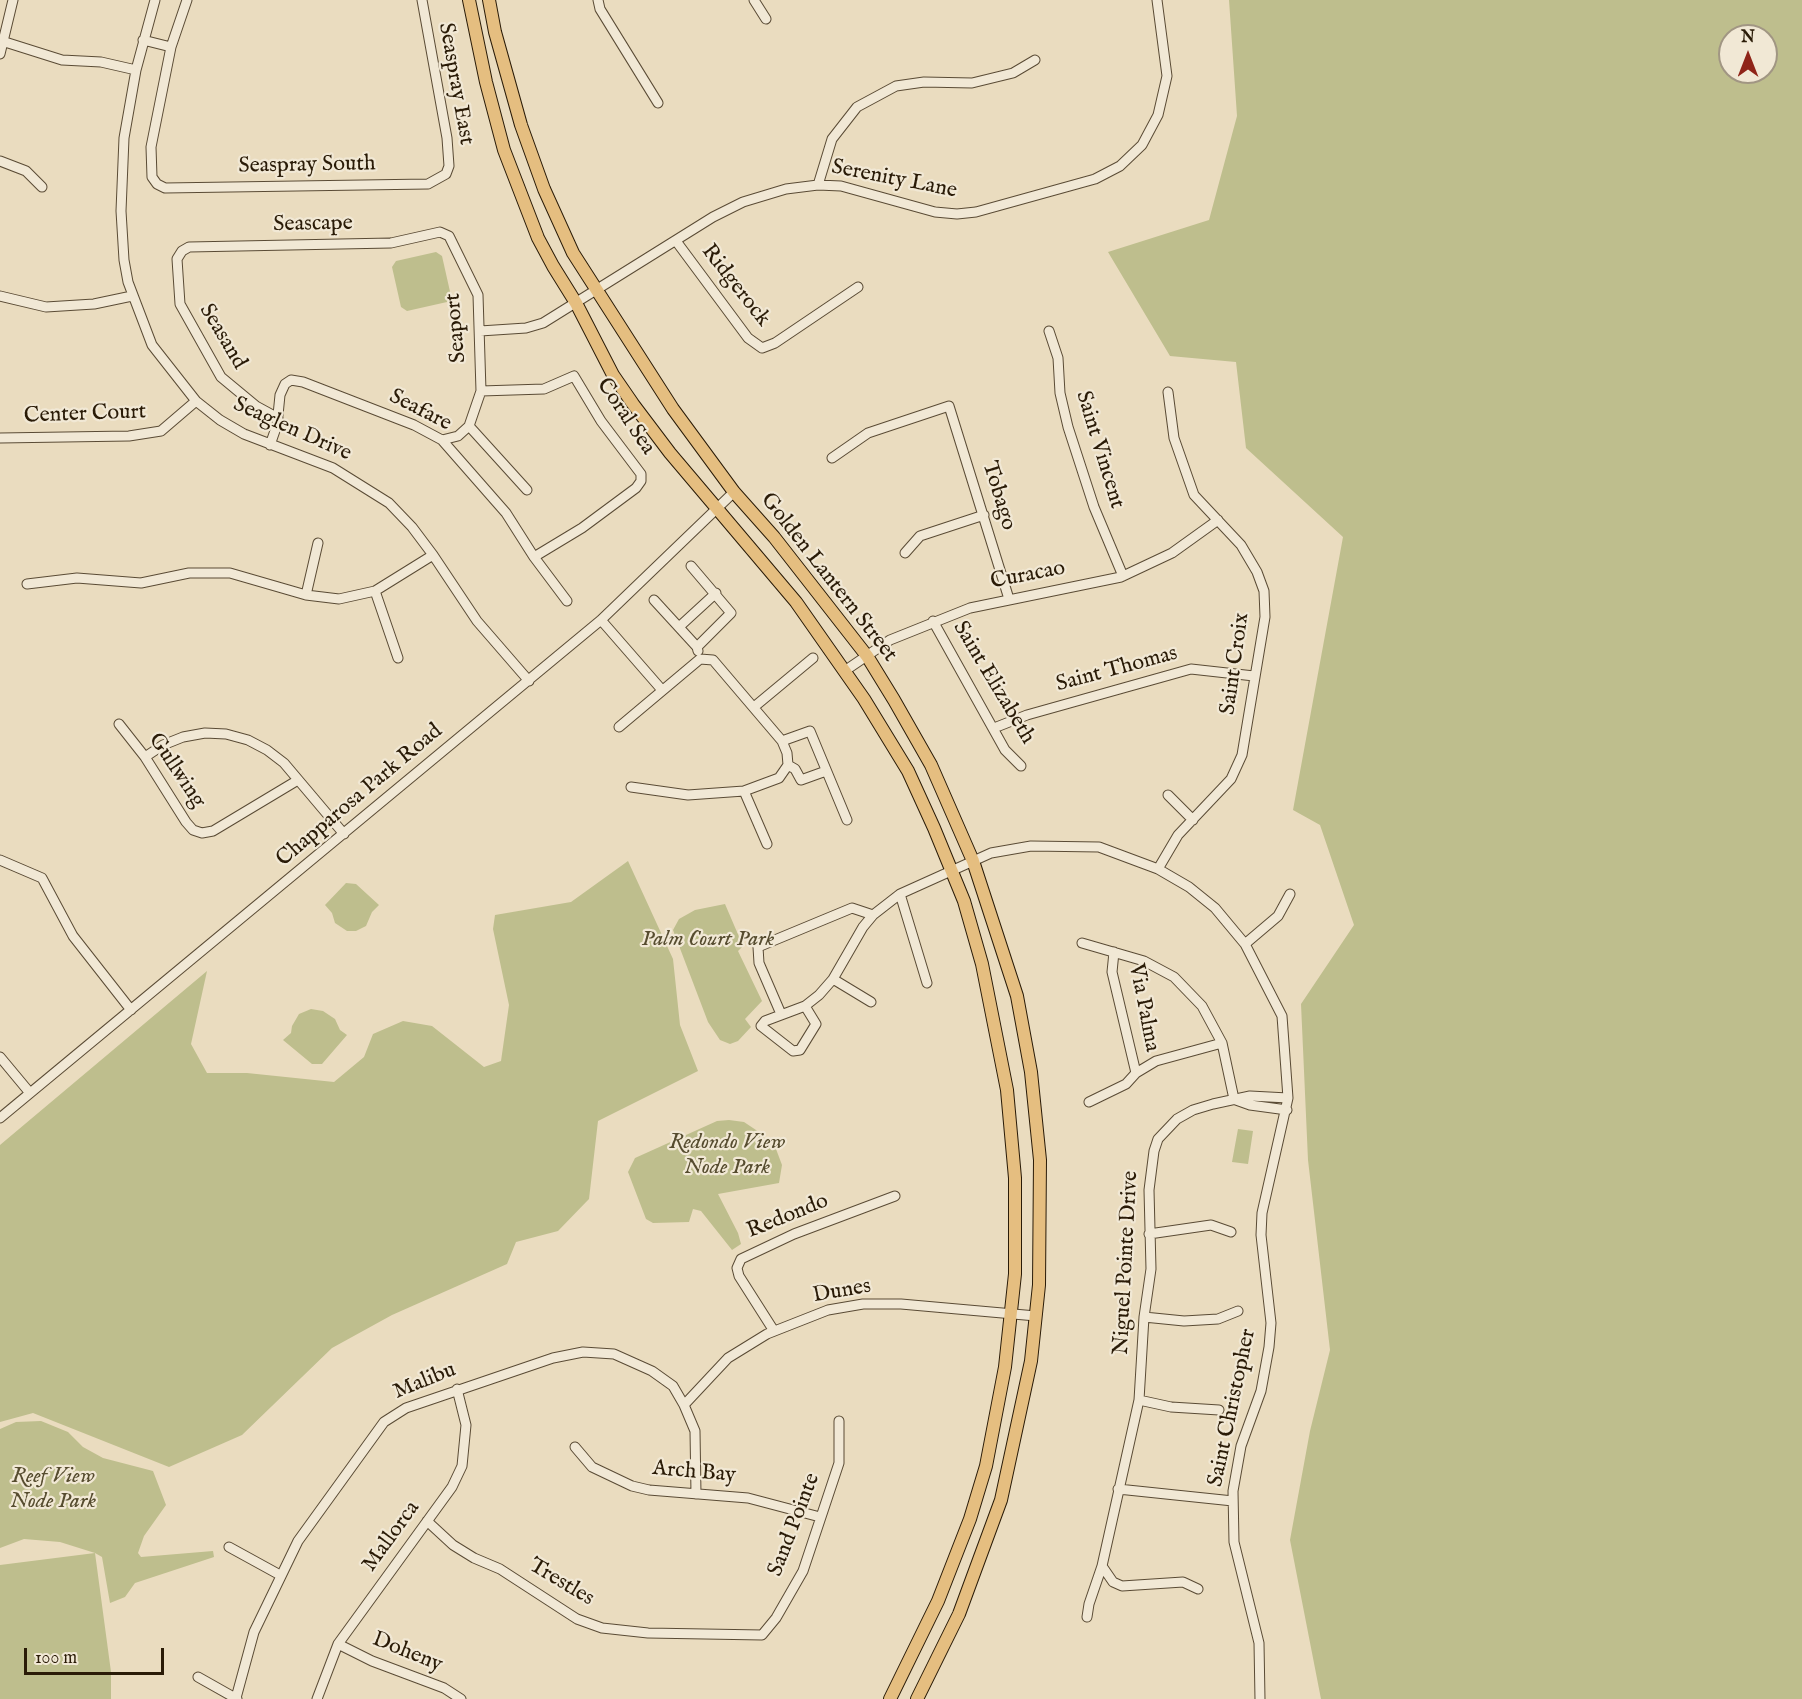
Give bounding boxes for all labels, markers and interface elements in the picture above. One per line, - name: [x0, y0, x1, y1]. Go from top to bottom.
- street label: Seaspray East: [431, 21, 479, 147]
- north arrow: [1718, 24, 1778, 84]
- text: N: [1741, 28, 1755, 48]
- street label: Seaspray South: [238, 152, 376, 180]
- street label: Serenity Lane: [829, 155, 959, 205]
- street label: Seascape: [273, 211, 353, 239]
- street label: Ridgerock: [695, 240, 775, 332]
- street label: Seaport: [441, 292, 473, 364]
- street label: Seasand: [192, 300, 252, 374]
- street label: Coral Sea: [590, 374, 660, 460]
- street label: Seafare: [384, 384, 456, 438]
- street label: Saint Vincent: [1069, 388, 1129, 512]
- street label: Seaglen Drive: [229, 392, 355, 468]
- street label: Center Court: [23, 400, 147, 430]
- street label: Tobago: [975, 458, 1021, 534]
- street label: Golden Lantern Street: [754, 488, 902, 668]
- street label: Curacao: [988, 556, 1068, 596]
- street label: Saint Croix: [1216, 611, 1256, 717]
- street label: Saint Elizabeth: [946, 617, 1040, 749]
- street label: Saint Thomas: [1053, 641, 1181, 699]
- street label: Chapparosa Park Road: [272, 719, 448, 873]
- street label: Gullwing: [141, 729, 211, 813]
- park label: Palm Court Park: [642, 927, 774, 953]
- street label: Via Palma: [1122, 962, 1164, 1054]
- park label: Redondo View Node Park: [669, 1130, 785, 1182]
- street label: Niguel Pointe Drive: [1109, 1170, 1145, 1356]
- street label: Redondo: [743, 1189, 833, 1245]
- street label: Dunes: [811, 1274, 873, 1310]
- street label: Saint Christopher: [1203, 1327, 1263, 1489]
- street label: Malibu: [390, 1358, 460, 1406]
- street label: Arch Bay: [651, 1456, 737, 1490]
- park label: Reef View Node Park: [10, 1464, 96, 1516]
- street label: Sand Pointe: [763, 1470, 827, 1580]
- street label: Mallorca: [358, 1496, 426, 1578]
- street label: Trestles: [524, 1553, 598, 1613]
- street label: Doheny: [368, 1627, 446, 1679]
- scale bar: [27, 1636, 166, 1674]
- text: 100 m: [35, 1647, 77, 1670]

